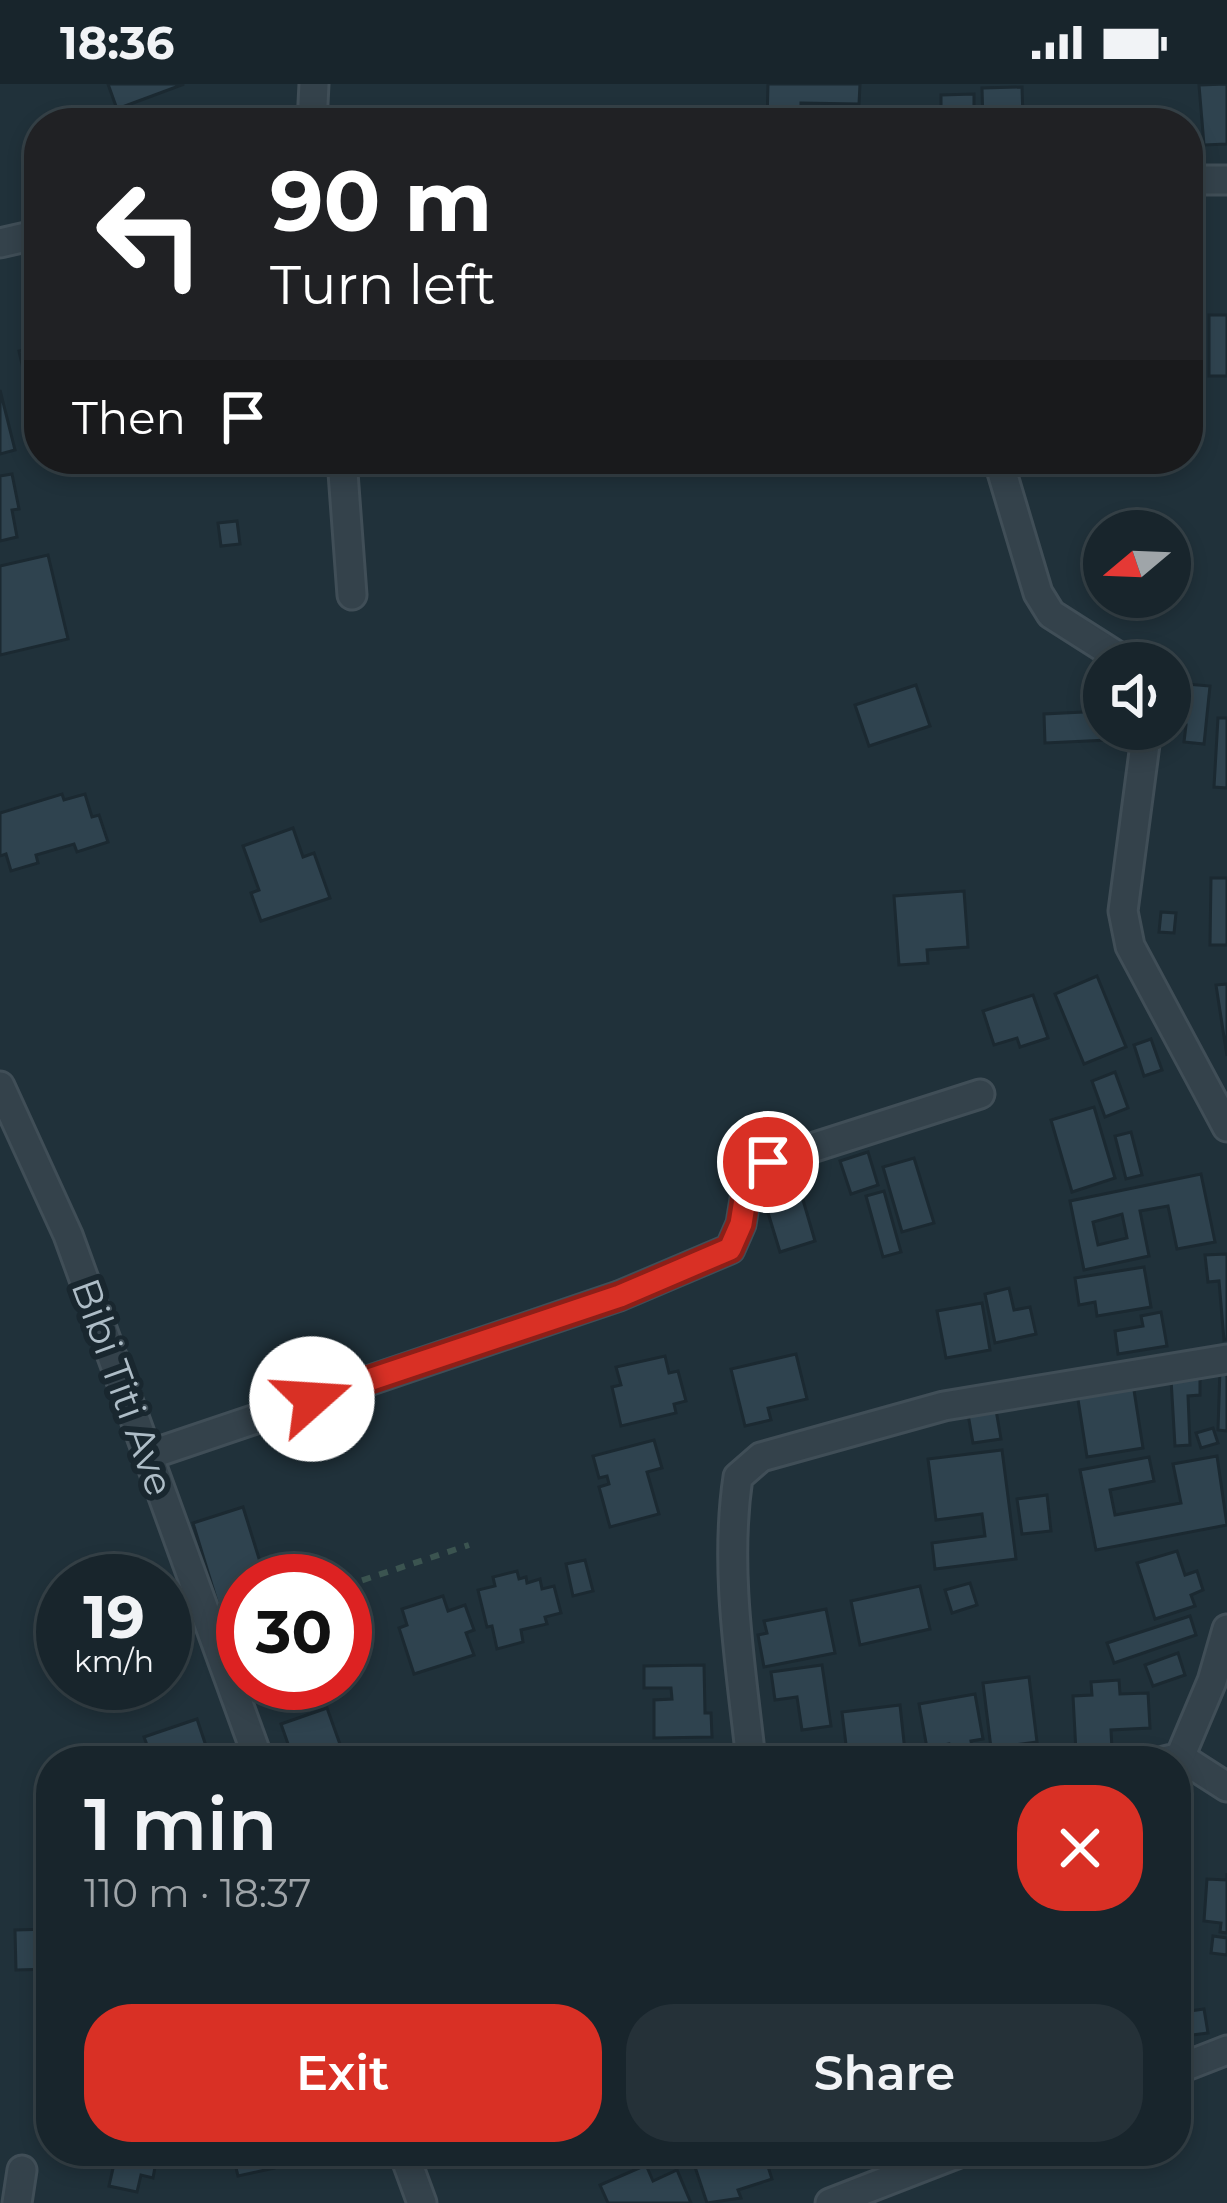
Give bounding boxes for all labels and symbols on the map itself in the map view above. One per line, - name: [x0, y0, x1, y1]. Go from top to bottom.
- north arrow: [1083, 510, 1191, 618]
- pin: [717, 1111, 819, 1213]
- street label: Bibi Titi Ave: [62, 1272, 184, 1502]
- position arrow: [249, 1336, 375, 1462]
- speed limit sign: 30: [216, 1554, 372, 1710]

